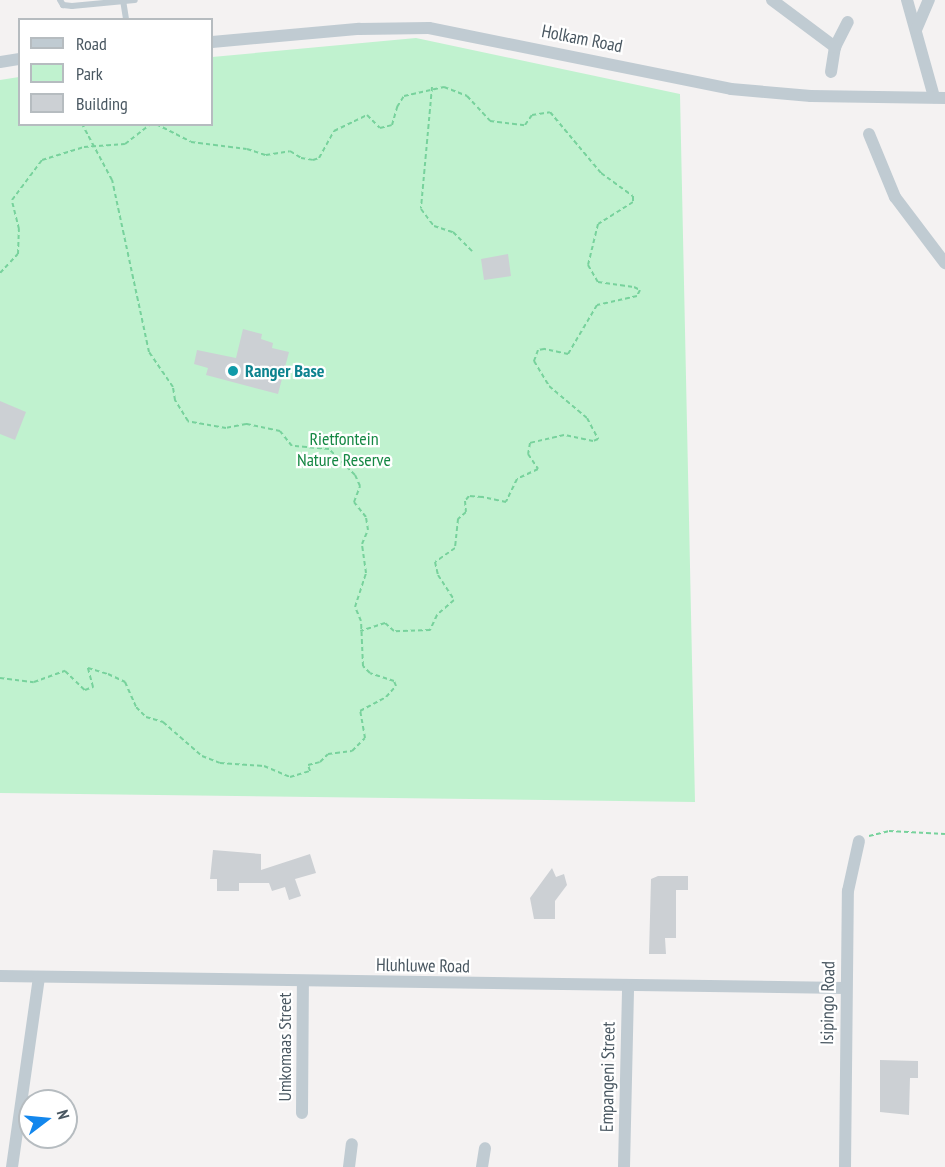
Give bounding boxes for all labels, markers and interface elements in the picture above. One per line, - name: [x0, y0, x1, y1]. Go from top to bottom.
- legend: [18, 18, 213, 126]
- street label: Holkam Road: [540, 21, 624, 57]
- text: Road: [76, 32, 107, 55]
- text: Park: [76, 62, 103, 85]
- text: Building: [76, 92, 128, 115]
- place label: Ranger Base: [245, 360, 324, 382]
- marker: Ranger Base: [226, 364, 240, 378]
- park label: Rietfontein Nature Reserve: [297, 429, 391, 472]
- street label: Hluhluwe Road: [376, 954, 470, 978]
- street label: Isipingo Road: [816, 961, 840, 1045]
- street label: Umkomaas Street: [274, 993, 296, 1101]
- street label: Empangeni Street: [596, 1022, 620, 1132]
- north arrow: [18, 1089, 78, 1149]
- text: N: [53, 1108, 74, 1121]

